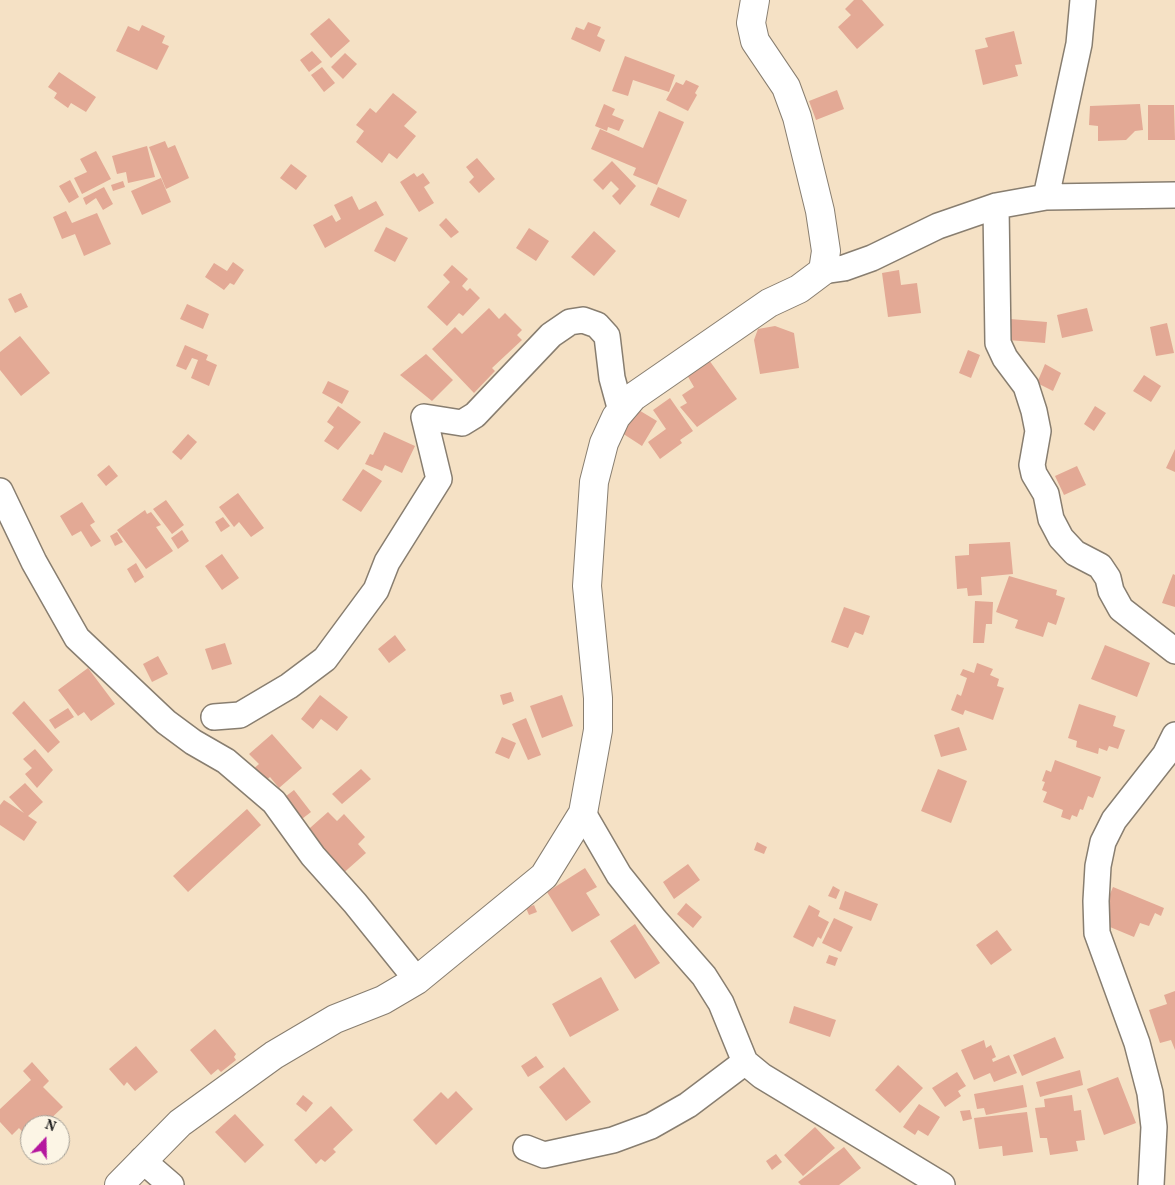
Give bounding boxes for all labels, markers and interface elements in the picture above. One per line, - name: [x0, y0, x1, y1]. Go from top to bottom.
- north arrow: [20, 1115, 70, 1165]
- text: N: [42, 1116, 58, 1137]

